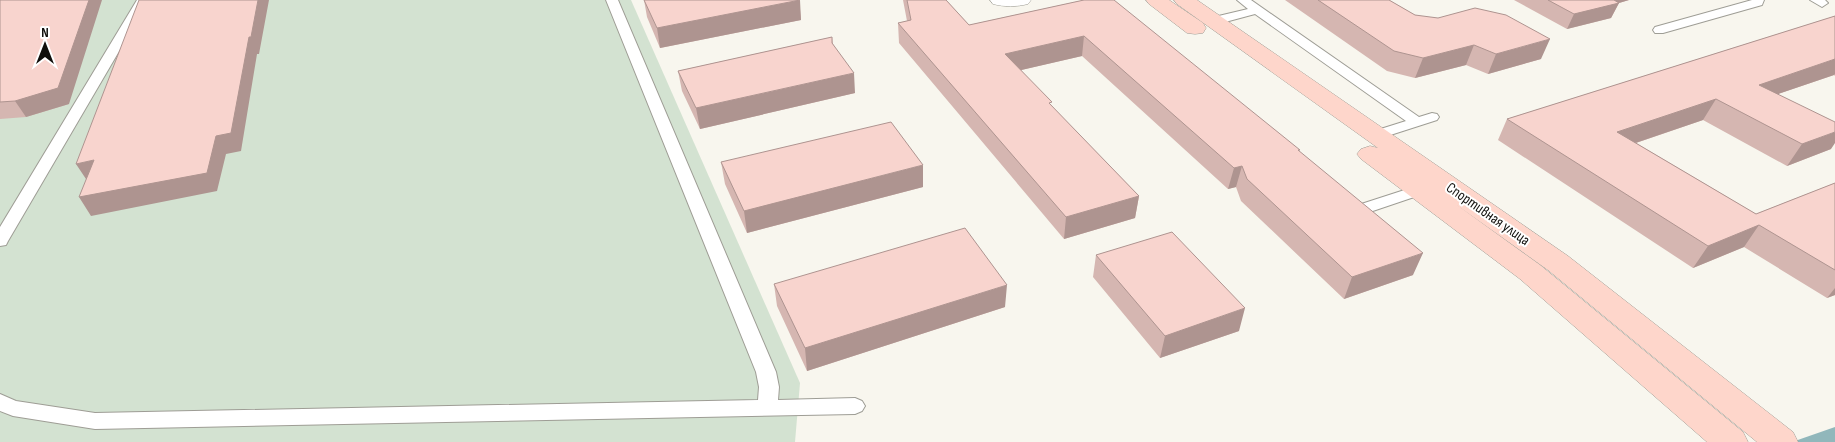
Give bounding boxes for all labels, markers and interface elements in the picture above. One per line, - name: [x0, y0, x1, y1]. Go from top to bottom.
- north arrow: [20, 20, 70, 70]
- text: N: [41, 24, 49, 41]
- street label: Спортивная улица: [1442, 178, 1534, 250]

